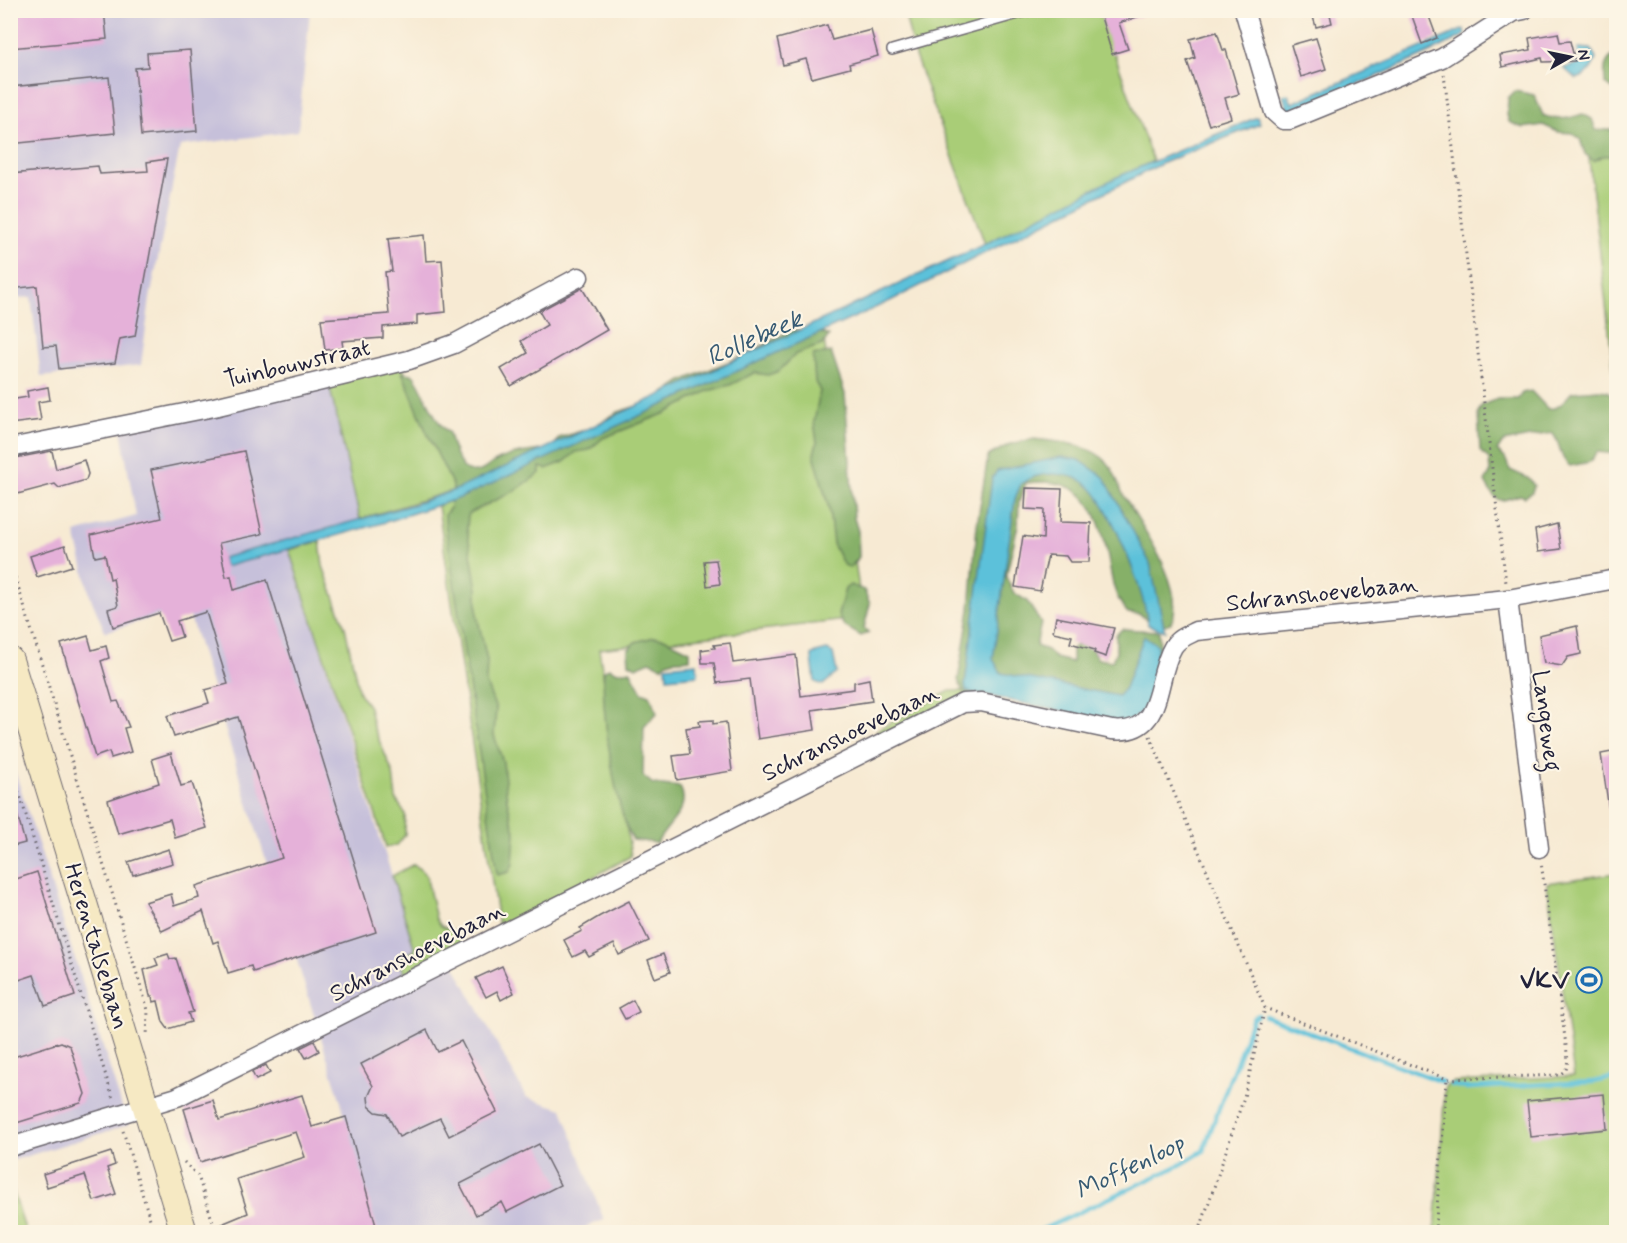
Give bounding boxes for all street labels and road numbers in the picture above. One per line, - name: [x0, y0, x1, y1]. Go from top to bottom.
- street label: Tuinbouwstraat: [221, 333, 374, 396]
- street label: Schranshoevebaan: [1225, 569, 1420, 620]
- street label: Langeweg: [1521, 669, 1567, 774]
- street label: Schranshoevebaan: [757, 677, 944, 790]
- street label: Herentalsebaan: [56, 860, 136, 1033]
- street label: Schranshoevebaan: [325, 895, 511, 1010]

